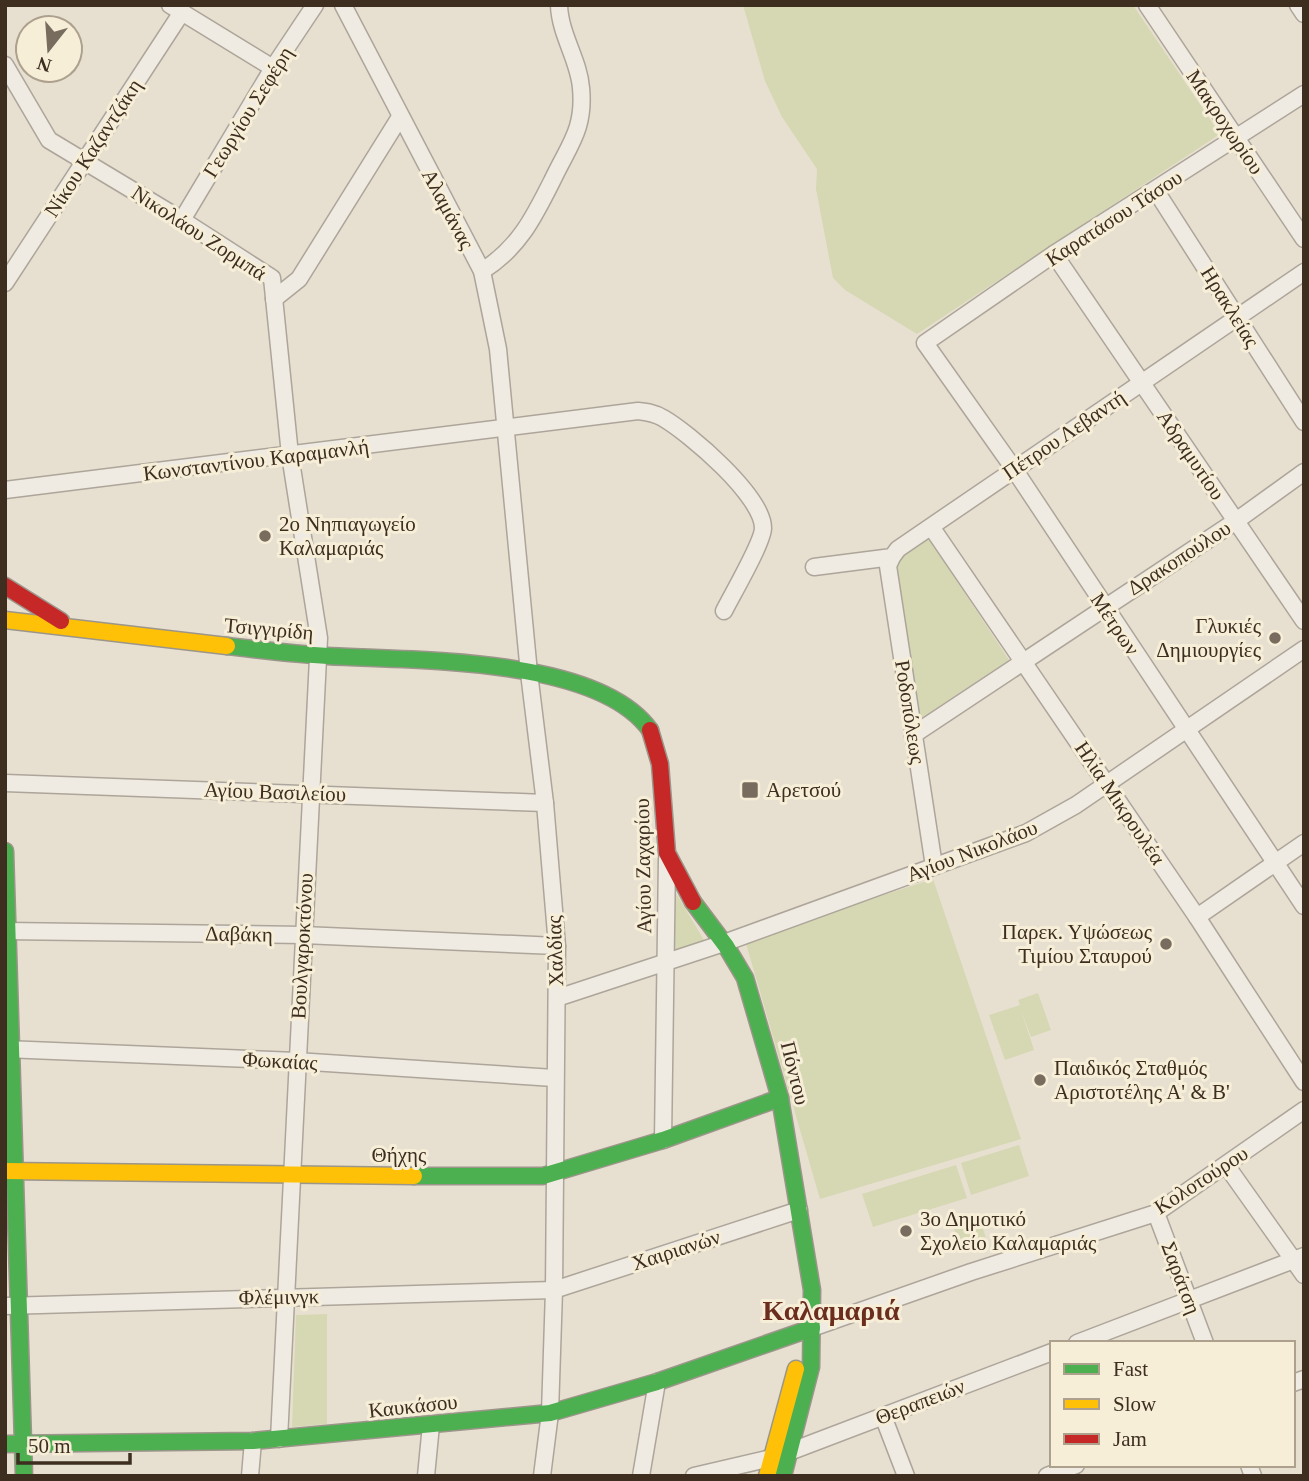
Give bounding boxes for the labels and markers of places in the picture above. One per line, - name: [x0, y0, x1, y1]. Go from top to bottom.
- place label: 2ο Νηπιαγωγείο Καλαμαριάς: [279, 512, 416, 560]
- marker: 2ο Νηπιαγωγείο Καλαμαριάς: [257, 528, 273, 544]
- place label: Γλυκιές Δημιουργίες: [1156, 614, 1262, 662]
- marker: Γλυκιές Δημιουργίες: [1267, 630, 1283, 646]
- place label: Αρετσού: [766, 778, 841, 802]
- marker: Αρετσού: [740, 780, 760, 800]
- place label: Παρεκ. Υψώσεως Τιμίου Σταυρού: [1002, 920, 1153, 968]
- marker: Παρεκ. Υψώσεως Τιμίου Σταυρού: [1158, 936, 1174, 952]
- place label: Παιδικός Σταθμός Αριστοτέλης Α' & Β': [1054, 1056, 1230, 1104]
- marker: Παιδικός Σταθμός Αριστοτέλης Α' & Β': [1032, 1072, 1048, 1088]
- place label: 3ο Δημοτικό Σχολείο Καλαμαριάς: [920, 1207, 1097, 1255]
- marker: 3ο Δημοτικό Σχολείο Καλαμαριάς: [898, 1223, 914, 1239]

